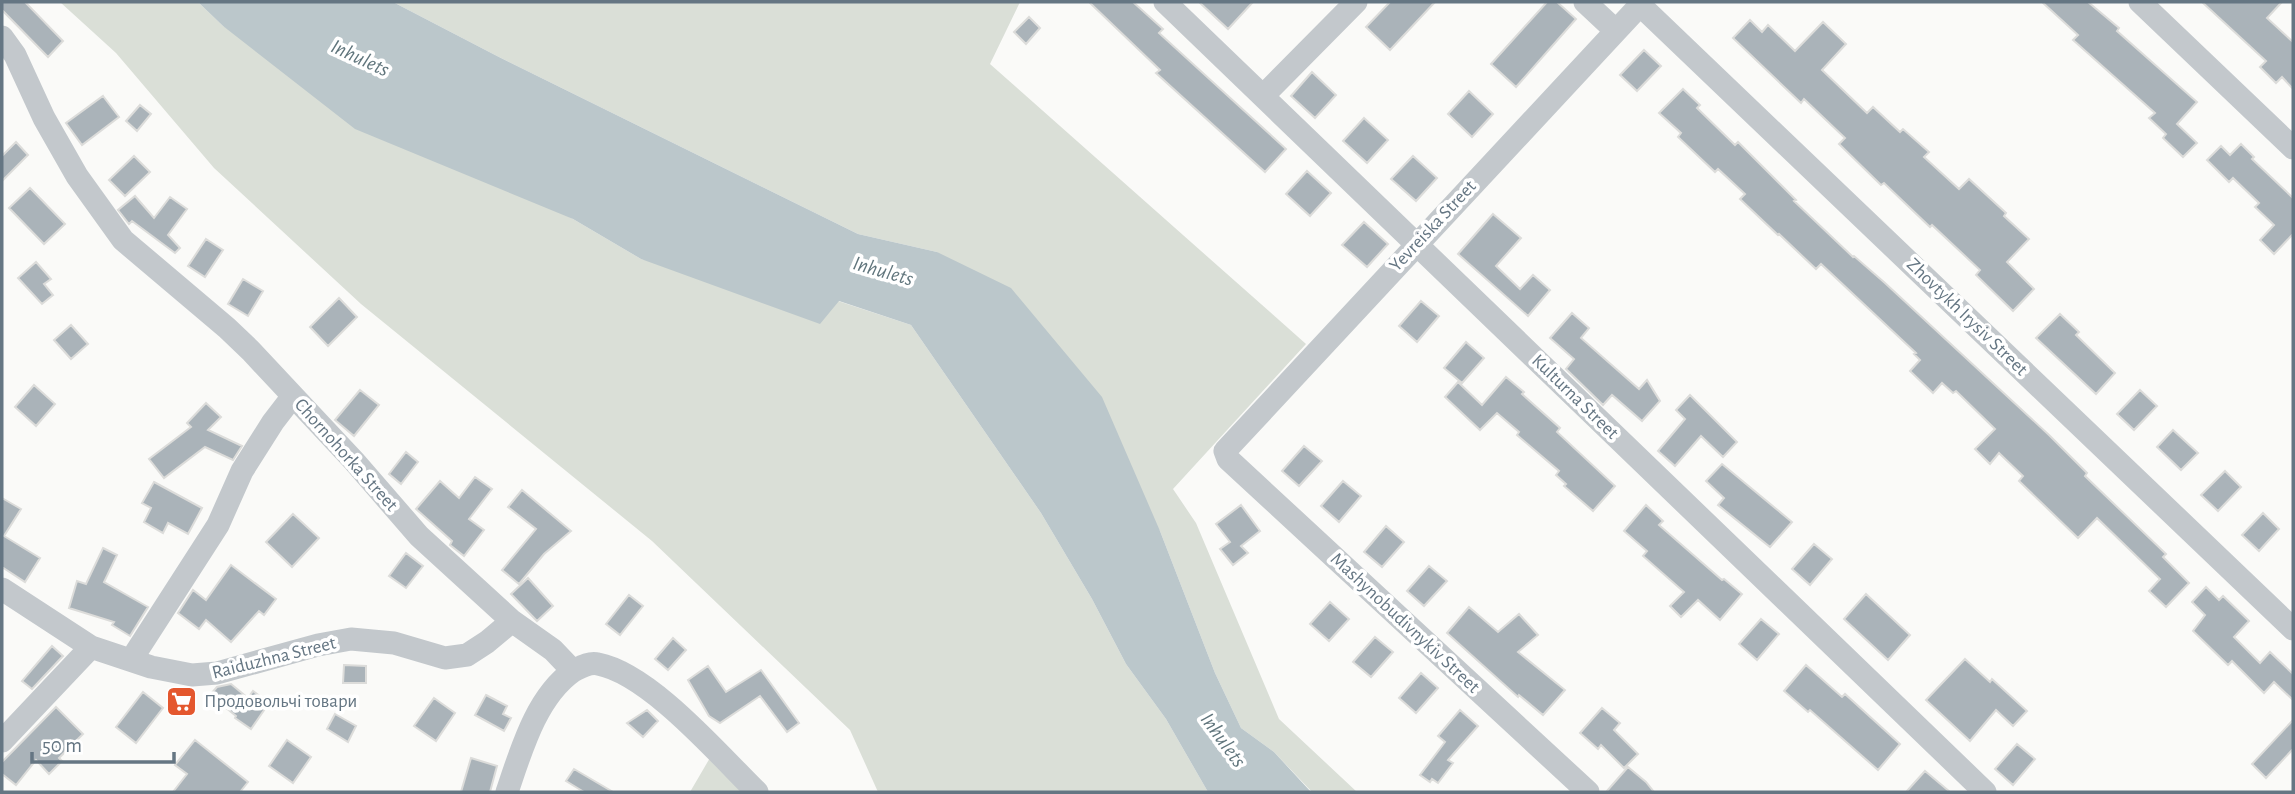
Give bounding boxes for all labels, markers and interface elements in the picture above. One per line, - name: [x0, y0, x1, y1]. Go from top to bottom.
- water label: Inhulets: [328, 35, 393, 81]
- street label: Yevreiska Street: [1386, 177, 1480, 275]
- water label: Inhulets: [851, 252, 916, 290]
- street label: Zhovtykh Irysiv Street: [1903, 255, 2031, 379]
- street label: Kulturna Street: [1528, 351, 1622, 443]
- street label: Chornohorka Street: [291, 395, 401, 515]
- street label: Mashynobudivnykiv Street: [1327, 549, 1483, 697]
- street label: Raiduzhna Street: [210, 633, 338, 683]
- supermarket icon: Продовольчі товари: [164, 684, 198, 718]
- place label: Продовольчі товари: [204, 692, 357, 711]
- water label: Inhulets: [1196, 709, 1250, 771]
- scale bar: [32, 720, 173, 764]
- text: 50 m: [42, 735, 82, 756]

